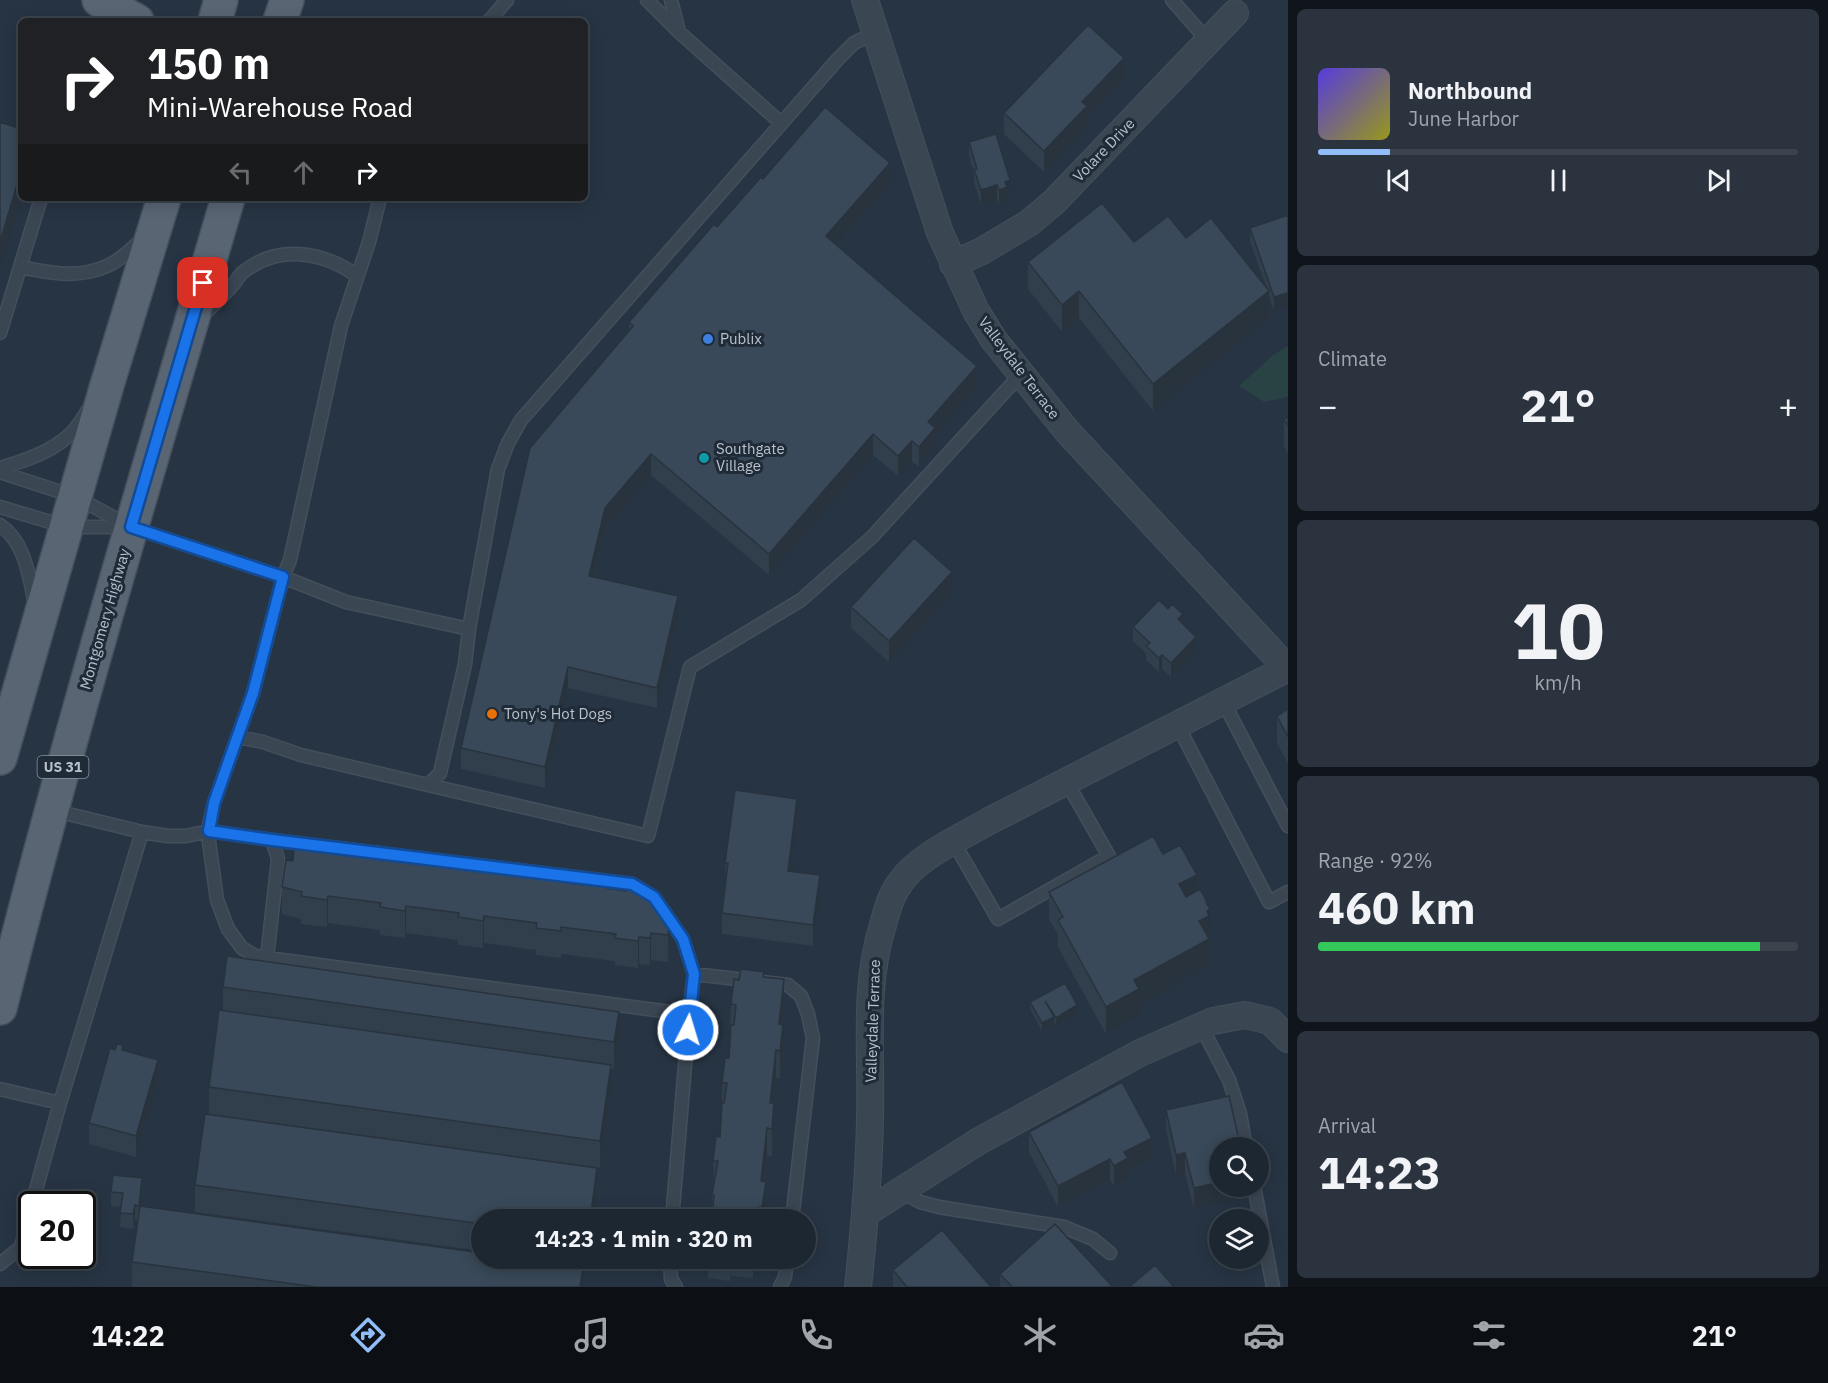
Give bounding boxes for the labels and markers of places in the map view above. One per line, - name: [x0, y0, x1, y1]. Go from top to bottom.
- pin: [177, 257, 228, 308]
- place label: Publix: [720, 329, 762, 348]
- marker: Publix: [701, 332, 715, 346]
- place label: Southgate Village: [716, 439, 785, 475]
- marker: Southgate Village: [697, 451, 711, 465]
- place label: Tony's Hot Dogs: [504, 704, 612, 723]
- marker: Tony's Hot Dogs: [485, 707, 499, 721]

